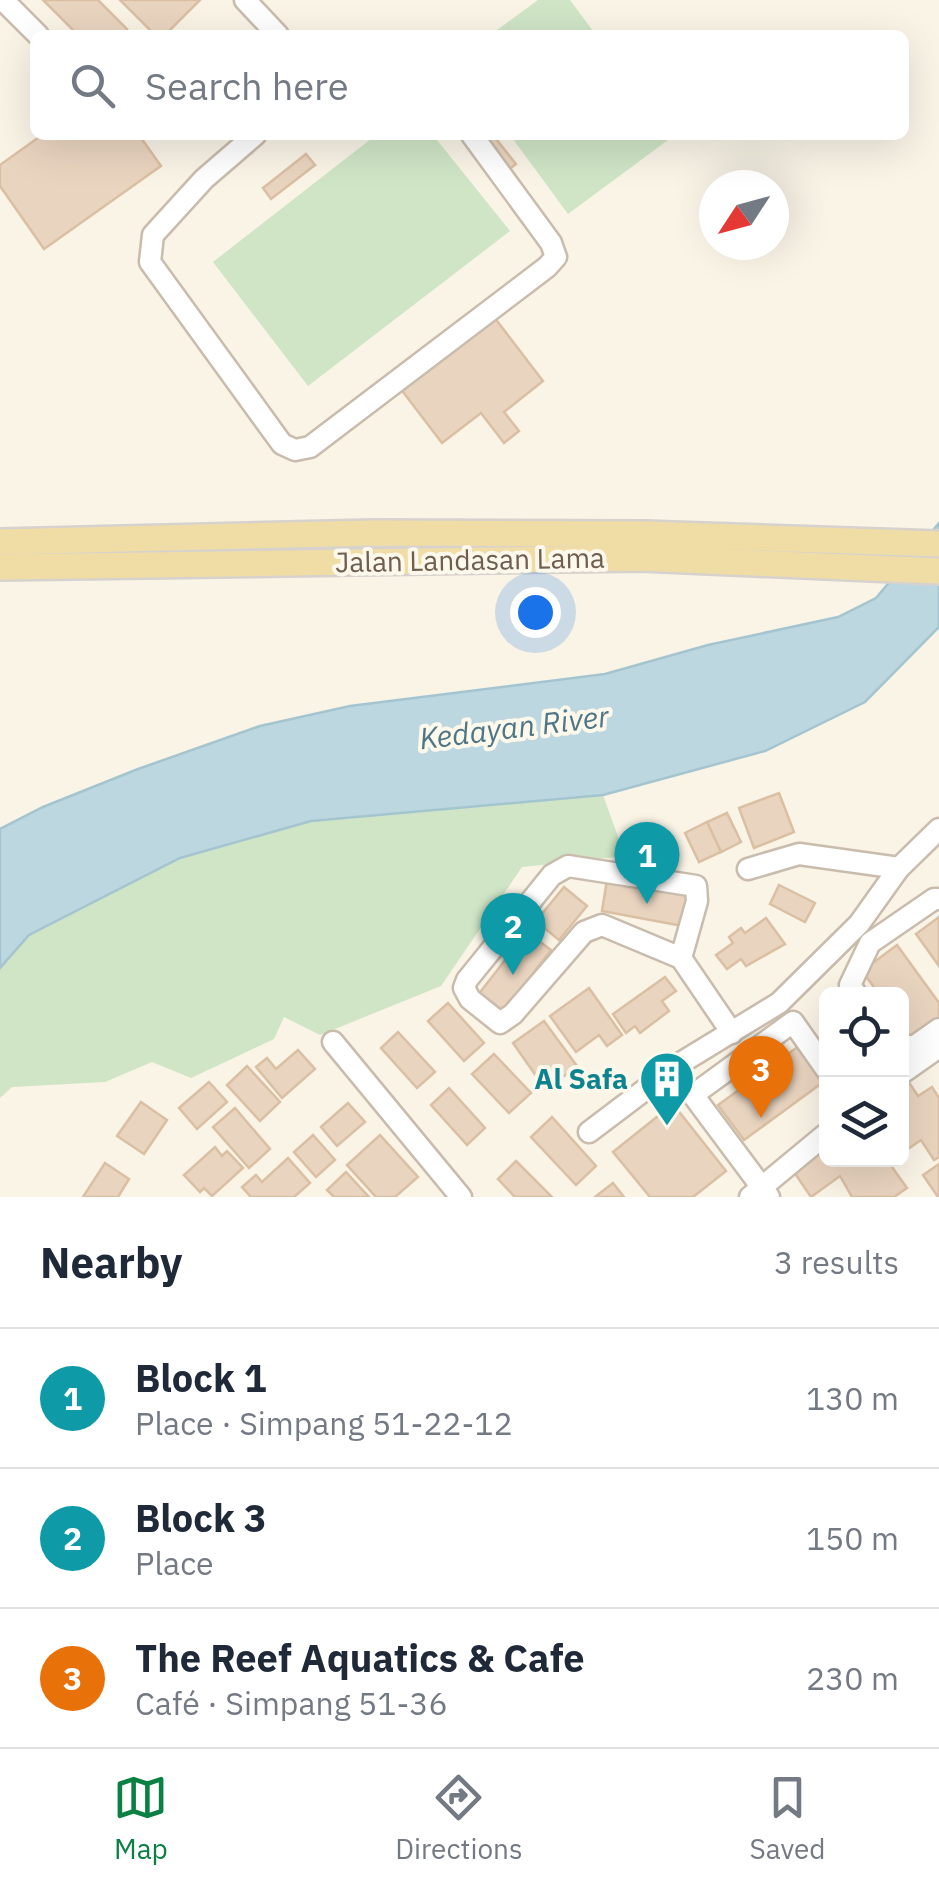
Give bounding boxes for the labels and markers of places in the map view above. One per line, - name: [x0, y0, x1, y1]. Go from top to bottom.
- pin: 1: [614, 822, 680, 904]
- pin: 2: [480, 892, 546, 975]
- pin: 3: [728, 1036, 794, 1118]
- building icon: Al Safa: [637, 1049, 697, 1128]
- place label: Al Safa: [534, 1060, 628, 1097]

